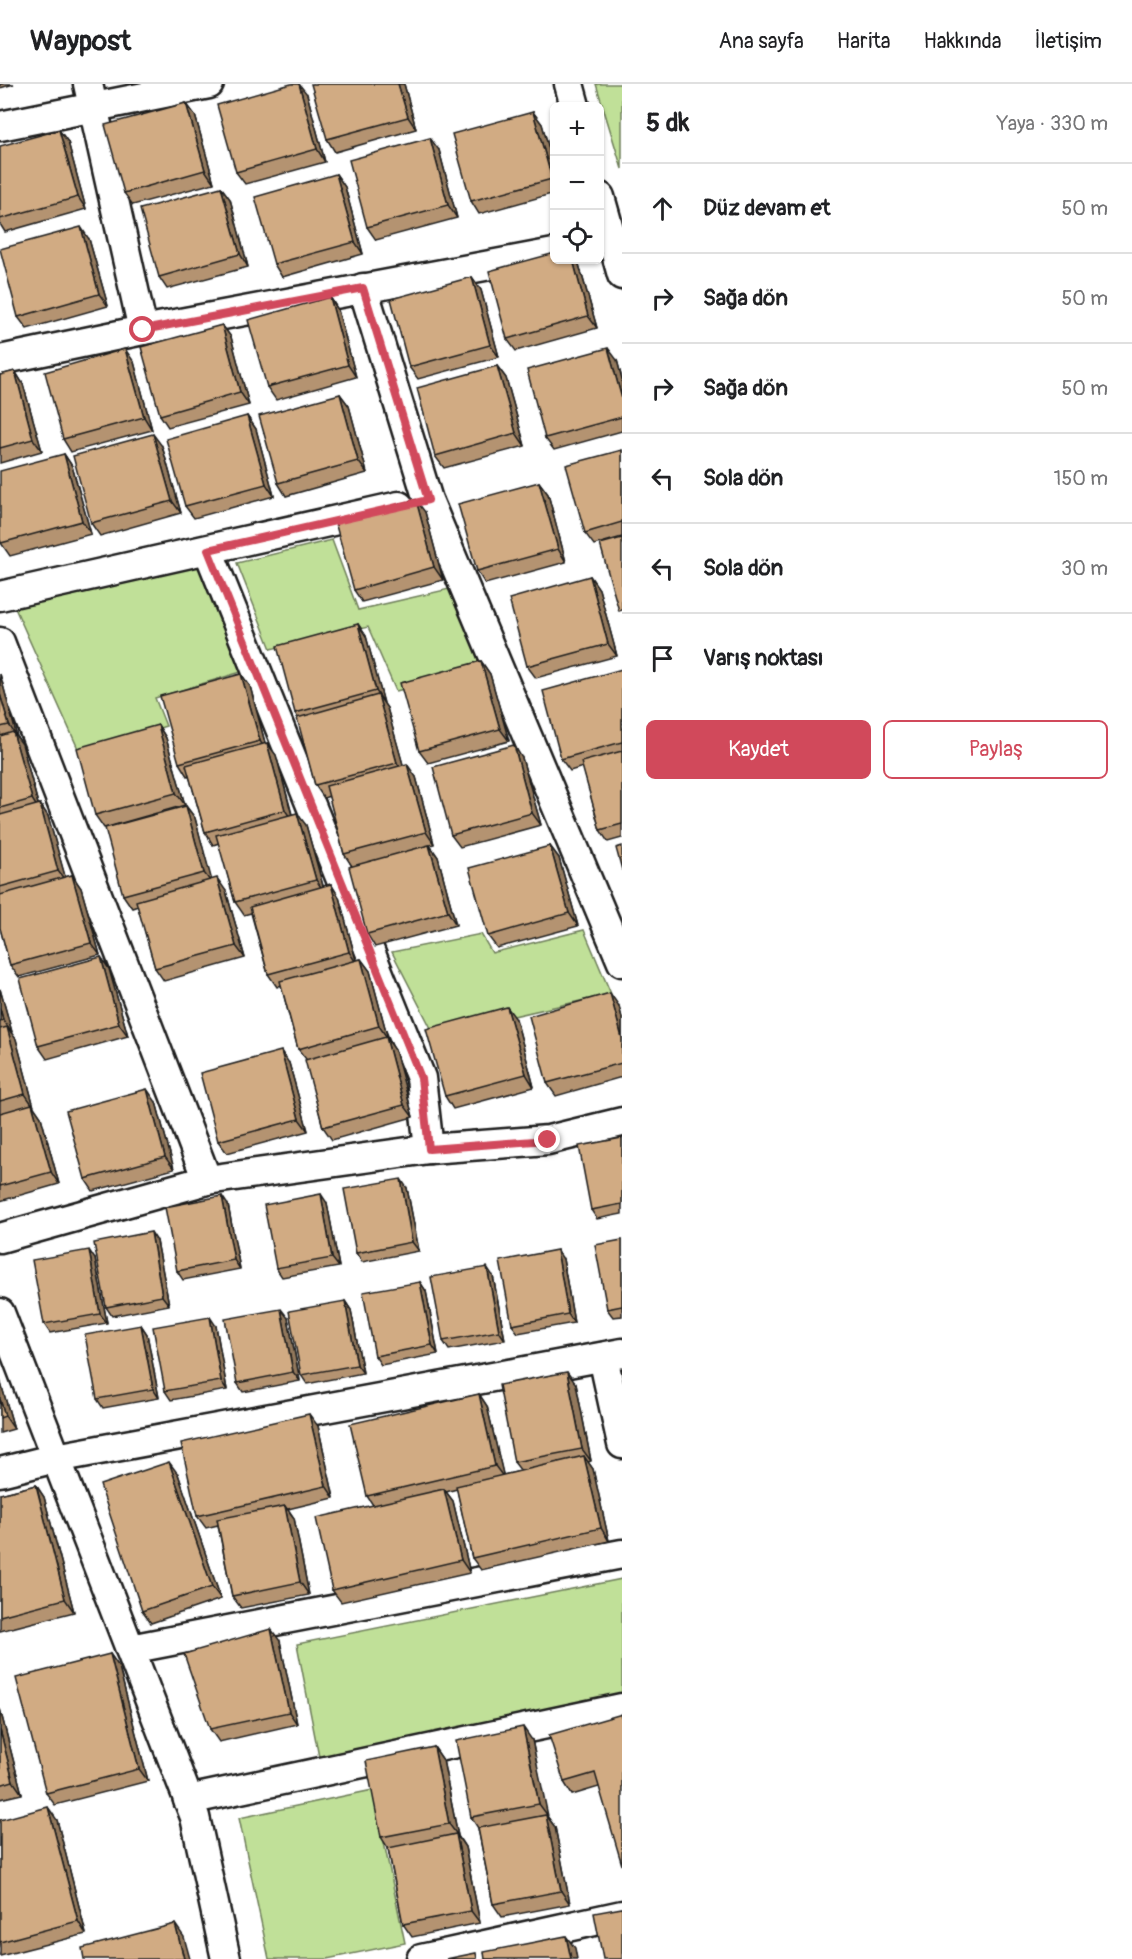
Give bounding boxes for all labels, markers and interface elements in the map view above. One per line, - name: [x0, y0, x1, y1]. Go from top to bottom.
- text: Waypost: [30, 24, 131, 59]
- text: Ana sayfa: [718, 28, 804, 55]
- text: Harita: [837, 28, 890, 55]
- text: Hakkında: [923, 28, 1002, 55]
- text: İletişim: [1035, 28, 1102, 55]
- map controls: [550, 102, 604, 264]
- button: +: [550, 102, 604, 156]
- text: 5 dk: [646, 107, 689, 139]
- text: Yaya · 330 m: [997, 111, 1108, 136]
- button: −: [550, 156, 604, 210]
- icon: ahead: [646, 192, 679, 225]
- text: Düz devam et: [703, 194, 830, 222]
- text: 50 m: [1061, 196, 1108, 221]
- button: locate: [550, 210, 604, 264]
- icon: right: [646, 282, 679, 315]
- text: Sağa dön: [703, 284, 788, 312]
- text: 50 m: [1061, 286, 1108, 311]
- route start: [129, 316, 155, 342]
- icon: right: [646, 372, 679, 405]
- text: Sağa dön: [703, 374, 788, 402]
- text: 50 m: [1061, 376, 1108, 401]
- icon: left: [646, 462, 679, 495]
- text: Sola dön: [703, 464, 783, 492]
- text: 150 m: [1054, 466, 1108, 491]
- icon: left: [646, 552, 679, 585]
- text: Sola dön: [703, 554, 783, 582]
- text: 30 m: [1061, 556, 1108, 581]
- icon: arrive: [646, 642, 679, 675]
- text: Varış noktası: [703, 644, 824, 672]
- button: Kaydet: [646, 720, 871, 779]
- button: Paylaş: [883, 720, 1108, 779]
- route end: [534, 1126, 560, 1152]

